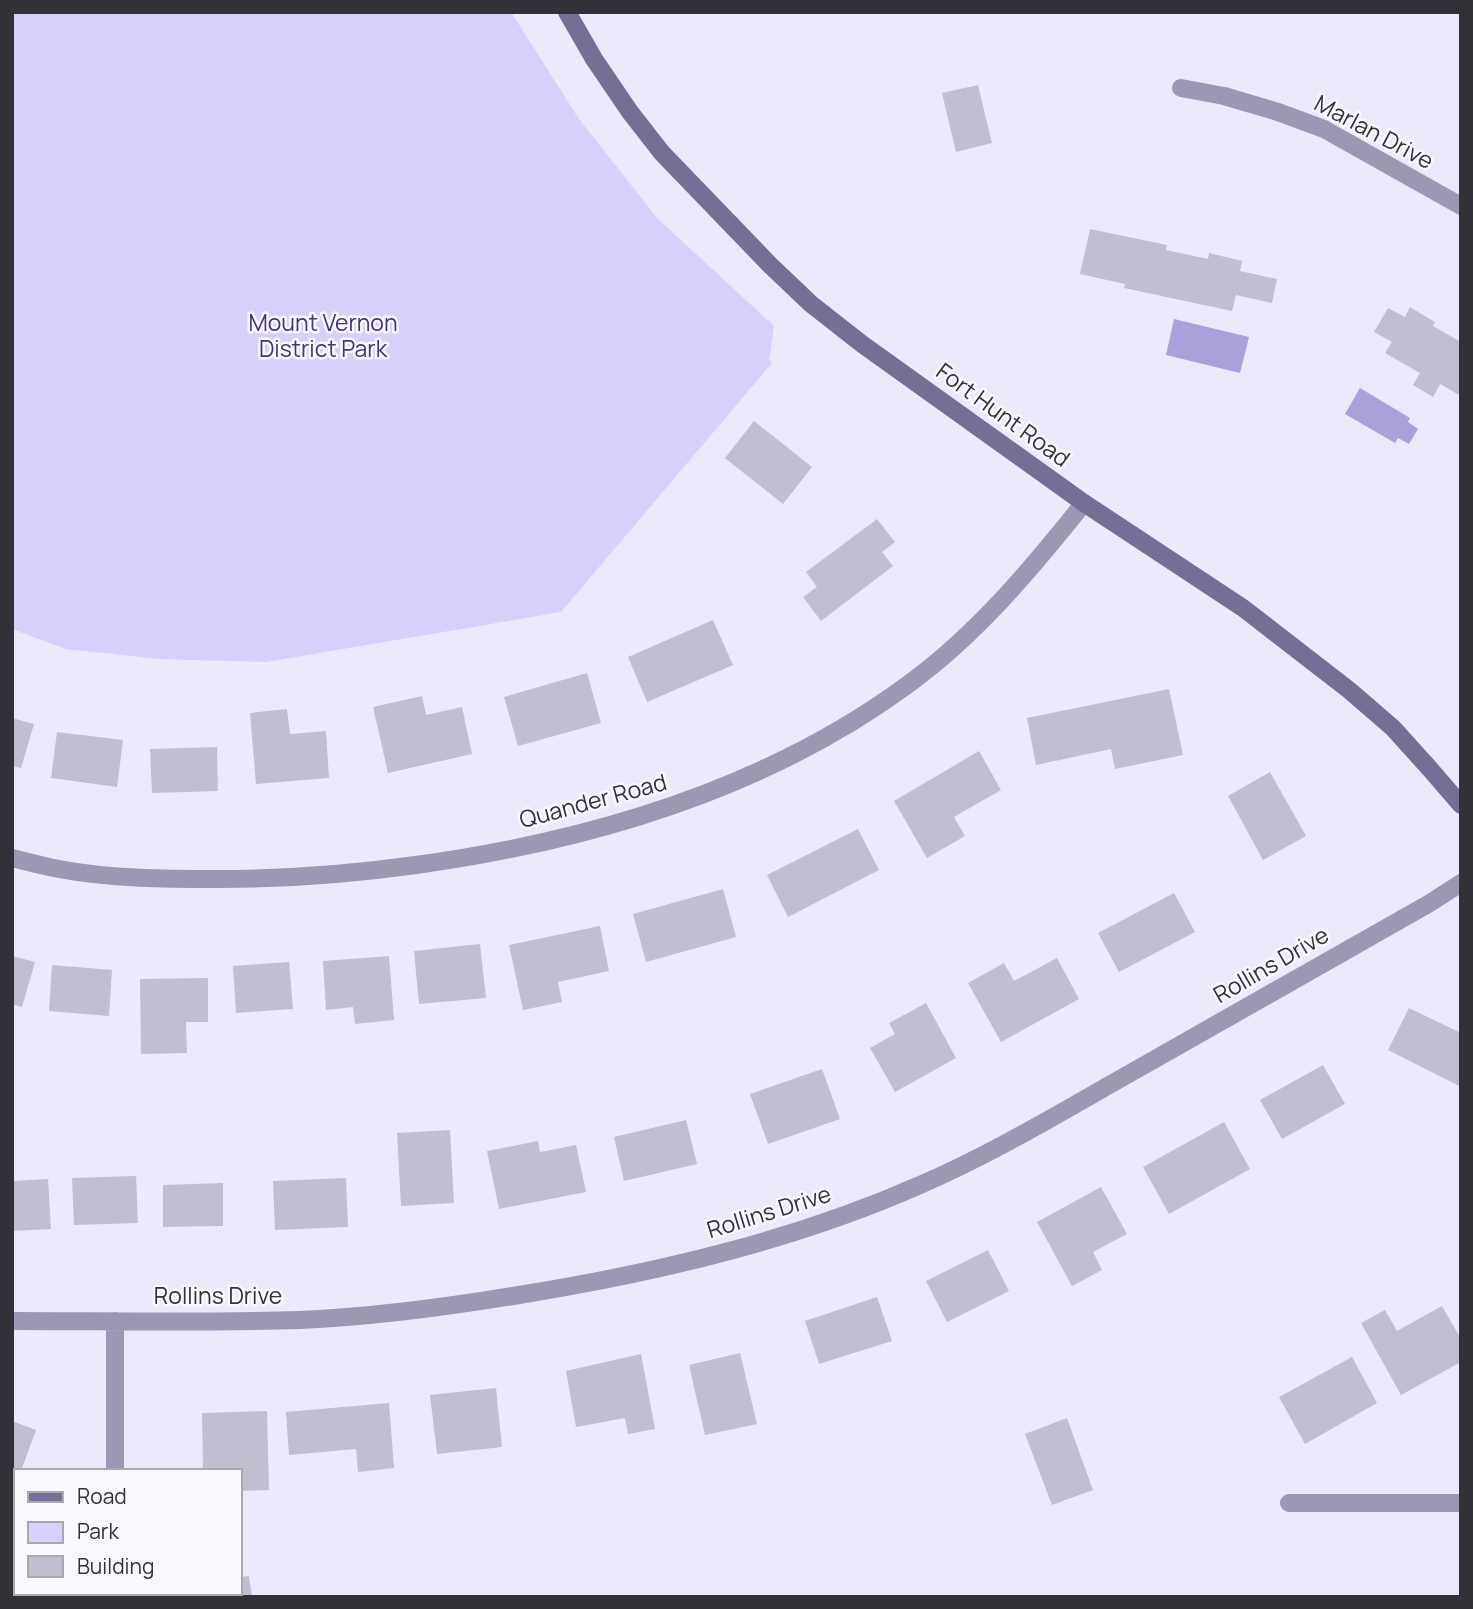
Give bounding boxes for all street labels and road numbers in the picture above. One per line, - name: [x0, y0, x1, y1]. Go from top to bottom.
- street label: Marlan Drive: [1309, 86, 1440, 176]
- street label: Fort Hunt Road: [930, 355, 1077, 474]
- street label: Quander Road: [516, 765, 670, 835]
- street label: Rollins Drive: [1207, 918, 1334, 1010]
- street label: Rollins Drive: [703, 1177, 835, 1245]
- street label: Rollins Drive: [154, 1279, 282, 1311]

